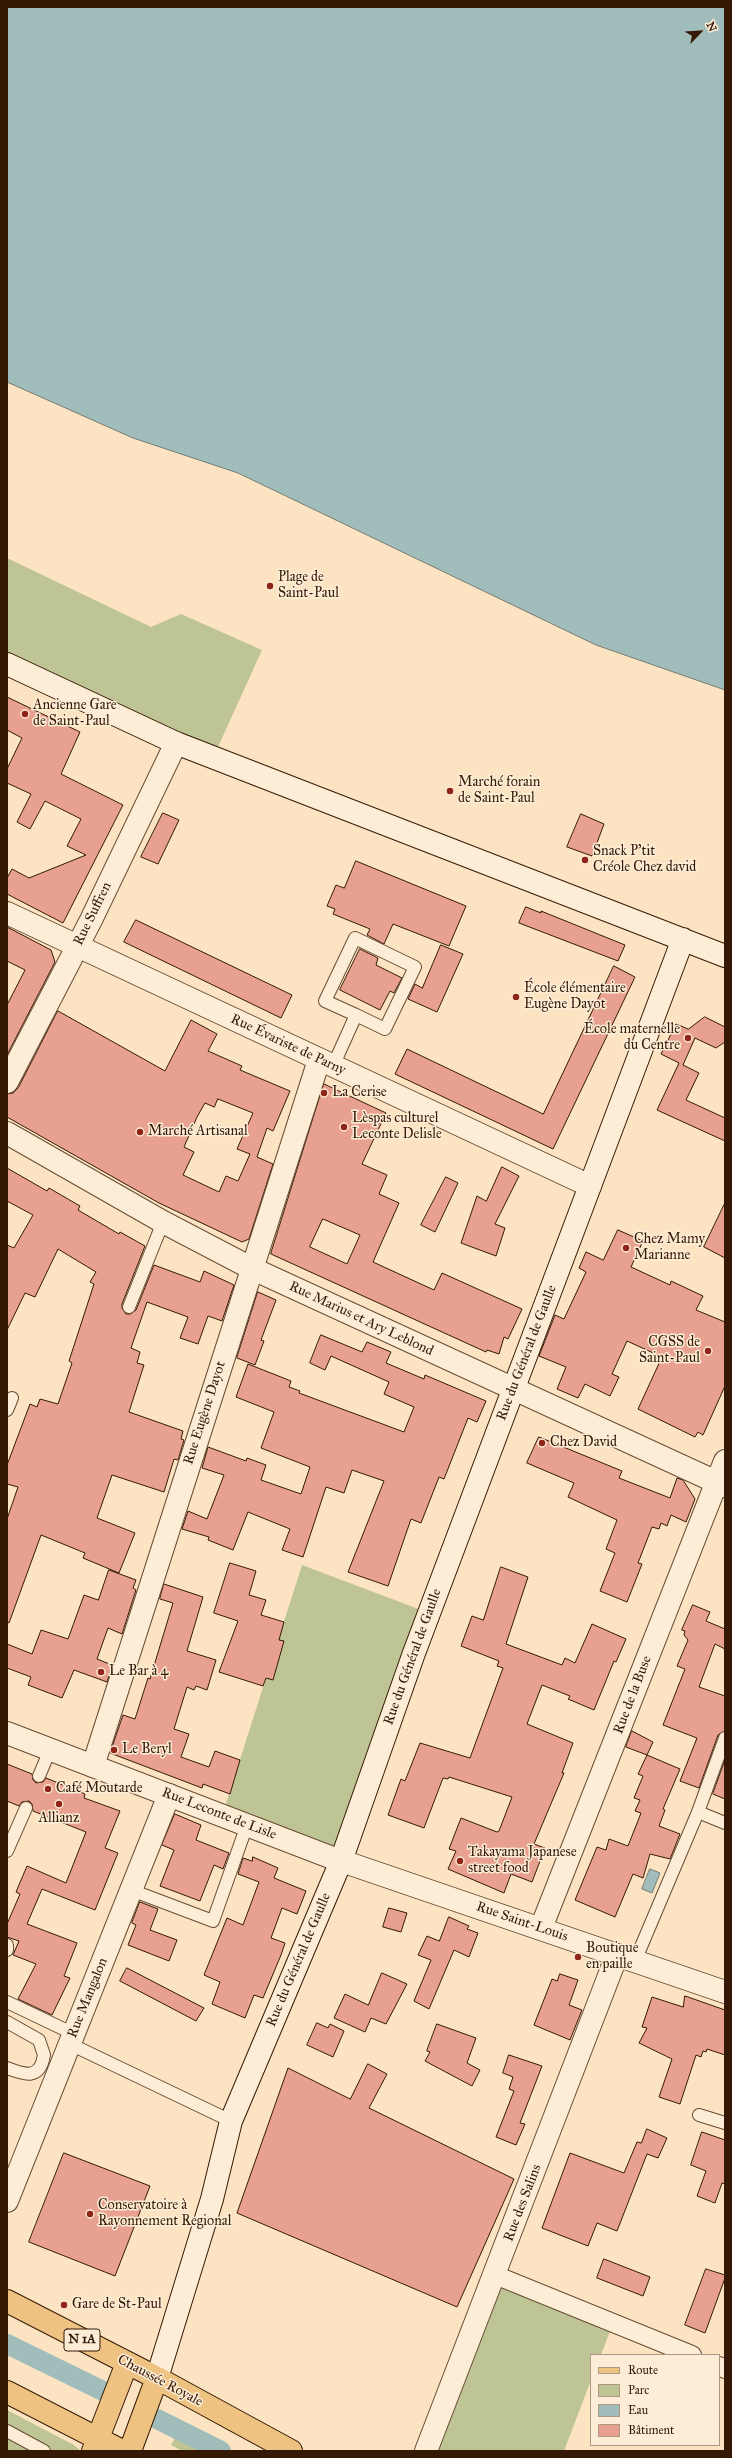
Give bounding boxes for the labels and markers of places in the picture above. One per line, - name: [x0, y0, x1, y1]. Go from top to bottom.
- place label: Plage de Saint-Paul: [278, 570, 339, 602]
- marker: Plage de Saint-Paul: [265, 581, 275, 591]
- place label: Ancienne Gare de Saint-Paul: [33, 698, 117, 730]
- marker: Ancienne Gare de Saint-Paul: [20, 709, 30, 719]
- place label: Marché forain de Saint-Paul: [458, 775, 540, 808]
- marker: Marché forain de Saint-Paul: [445, 786, 455, 796]
- place label: Snack P'tit Créole Chez david: [593, 844, 696, 876]
- marker: Snack P'tit Créole Chez david: [580, 855, 590, 865]
- place label: École élémentaire Eugène Dayot: [524, 981, 626, 1014]
- marker: École élémentaire Eugène Dayot: [511, 992, 521, 1002]
- place label: École maternelle du Centre: [584, 1022, 680, 1054]
- marker: École maternelle du Centre: [683, 1033, 693, 1043]
- place label: La Cerise: [332, 1085, 387, 1101]
- marker: La Cerise: [319, 1088, 329, 1098]
- place label: Lèspas culturel Leconte Delisle: [352, 1111, 442, 1144]
- marker: Lèspas culturel Leconte Delisle: [339, 1122, 349, 1132]
- place label: Marché Artisanal: [148, 1124, 248, 1140]
- marker: Marché Artisanal: [135, 1127, 145, 1137]
- place label: Chez Mamy Marianne: [634, 1232, 705, 1264]
- marker: Chez Mamy Marianne: [621, 1243, 631, 1253]
- place label: CGSS de Saint-Paul: [639, 1335, 700, 1368]
- marker: CGSS de Saint-Paul: [703, 1346, 713, 1356]
- place label: Chez David: [550, 1435, 617, 1451]
- marker: Chez David: [537, 1438, 547, 1448]
- place label: Le Bar à 4: [109, 1664, 168, 1680]
- marker: Le Bar à 4: [96, 1667, 106, 1677]
- place label: Le Beryl: [122, 1742, 172, 1758]
- marker: Le Beryl: [109, 1745, 119, 1755]
- place label: Café Moutarde: [56, 1781, 143, 1797]
- marker: Café Moutarde: [43, 1784, 53, 1794]
- marker: Allianz: [54, 1799, 64, 1809]
- place label: Allianz: [39, 1811, 79, 1827]
- place label: Takayama Japanese street food: [468, 1845, 577, 1878]
- marker: Takayama Japanese street food: [455, 1856, 465, 1866]
- place label: Boutique en paille: [586, 1941, 639, 1974]
- marker: Boutique en paille: [573, 1952, 583, 1962]
- place label: Conservatoire à Rayonnement Regional: [98, 2198, 232, 2230]
- marker: Conservatoire à Rayonnement Regional: [85, 2209, 95, 2219]
- place label: Gare de St-Paul: [72, 2297, 162, 2313]
- marker: Gare de St-Paul: [59, 2300, 69, 2310]

